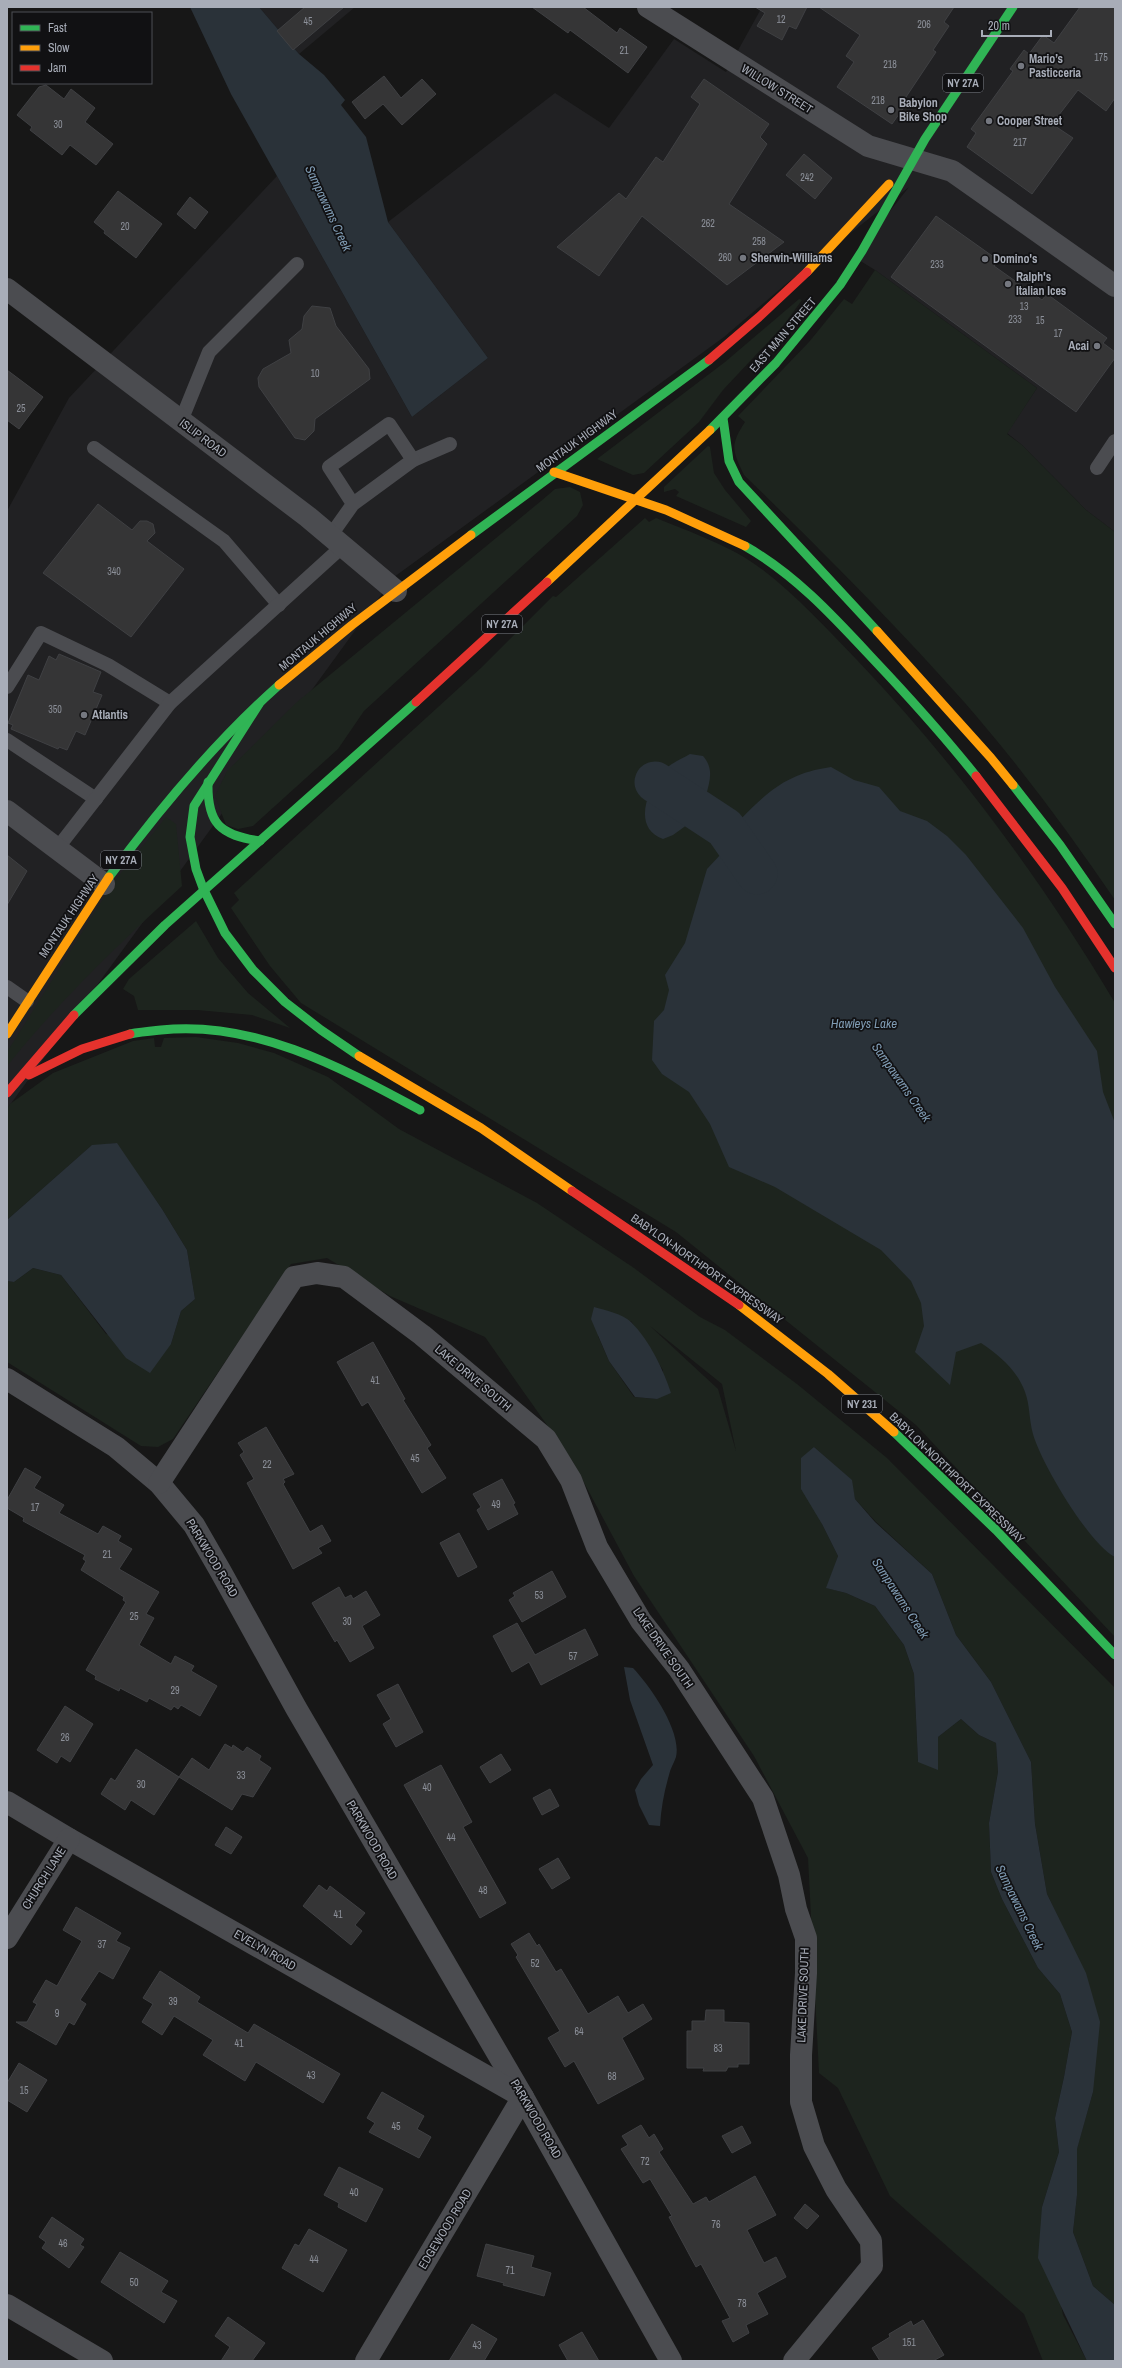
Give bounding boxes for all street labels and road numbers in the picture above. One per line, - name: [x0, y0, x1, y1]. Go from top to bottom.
- street label: WILLOW STREET: [738, 61, 816, 117]
- road number: NY 27A: [943, 74, 983, 92]
- street label: EAST MAIN STREET: [746, 294, 820, 376]
- street label: MONTAUK HIGHWAY: [533, 406, 621, 476]
- street label: ISLIP ROAD: [176, 415, 230, 461]
- street label: MONTAUK HIGHWAY: [276, 599, 361, 674]
- road number: NY 27A: [482, 615, 522, 633]
- road number: NY 27A: [101, 851, 141, 869]
- street label: MONTAUK HIGHWAY: [35, 871, 103, 961]
- street label: BABYLON-NORTHPORT EXPRESSWAY: [628, 1210, 787, 1328]
- street label: LAKE DRIVE SOUTH: [431, 1341, 515, 1415]
- road number: NY 231: [842, 1395, 882, 1413]
- street label: BABYLON-NORTHPORT EXPRESSWAY: [886, 1409, 1028, 1547]
- street label: PARKWOOD ROAD: [182, 1516, 242, 1600]
- street label: LAKE DRIVE SOUTH: [629, 1604, 697, 1692]
- street label: PARKWOOD ROAD: [343, 1797, 401, 1883]
- street label: CHURCH LANE: [18, 1844, 70, 1912]
- street label: EVELYN ROAD: [231, 1926, 299, 1974]
- street label: LAKE DRIVE SOUTH: [793, 1947, 813, 2043]
- street label: PARKWOOD ROAD: [507, 2076, 565, 2162]
- street label: EDGEWOOD ROAD: [415, 2186, 475, 2272]

